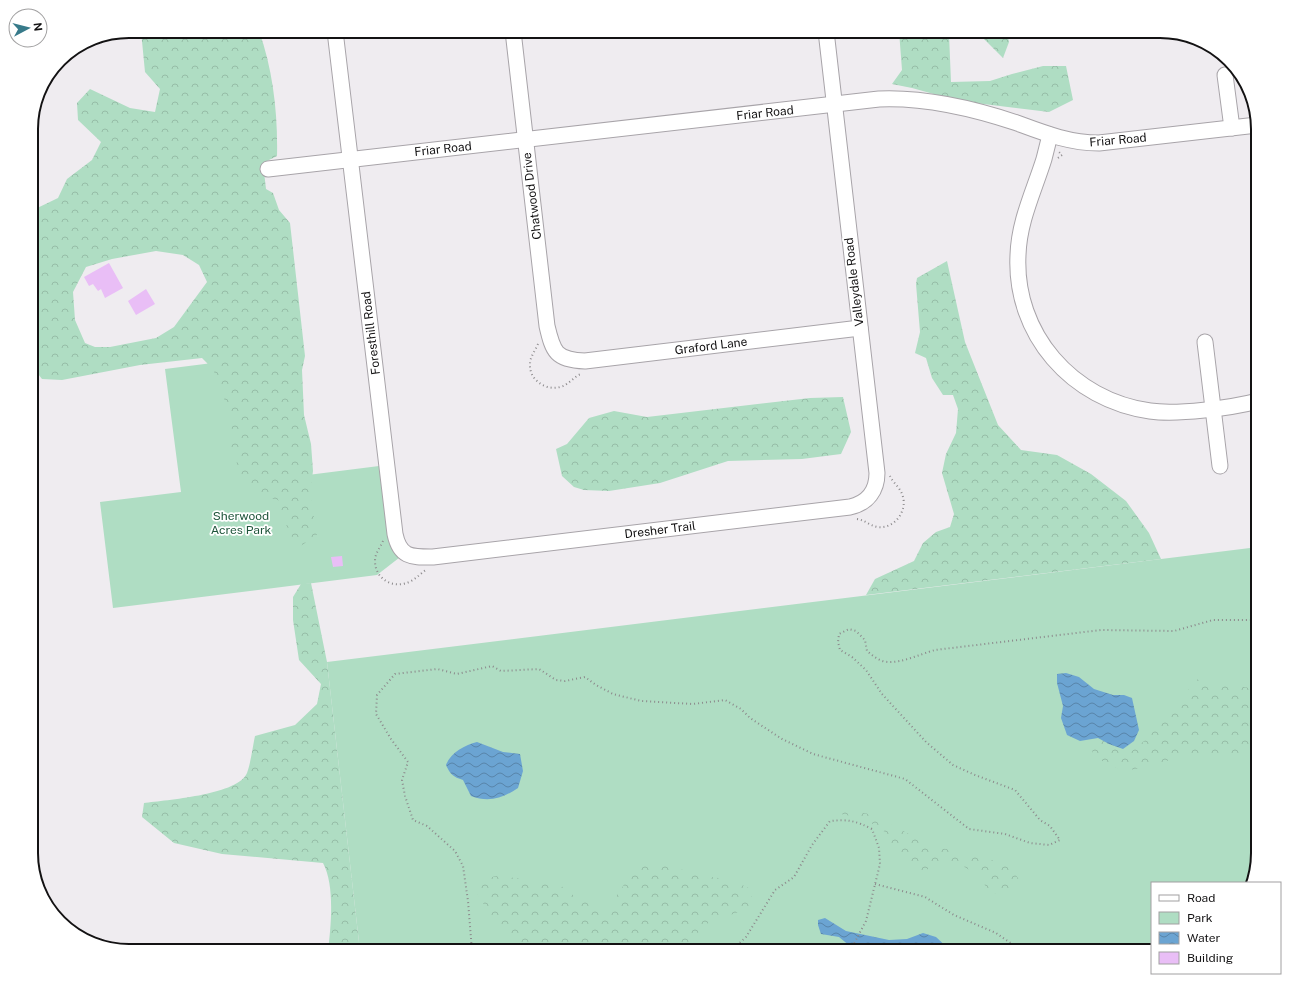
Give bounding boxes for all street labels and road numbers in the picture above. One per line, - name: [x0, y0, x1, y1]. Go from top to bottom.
- street label: Friar Road: [736, 103, 794, 123]
- street label: Friar Road: [1089, 131, 1147, 149]
- street label: Friar Road: [414, 139, 472, 159]
- street label: Chatwood Drive: [520, 151, 544, 240]
- street label: Valleydale Road: [842, 237, 866, 327]
- street label: Foresthill Road: [359, 290, 383, 376]
- street label: Graford Lane: [674, 335, 748, 357]
- street label: Dresher Trail: [624, 519, 697, 541]

